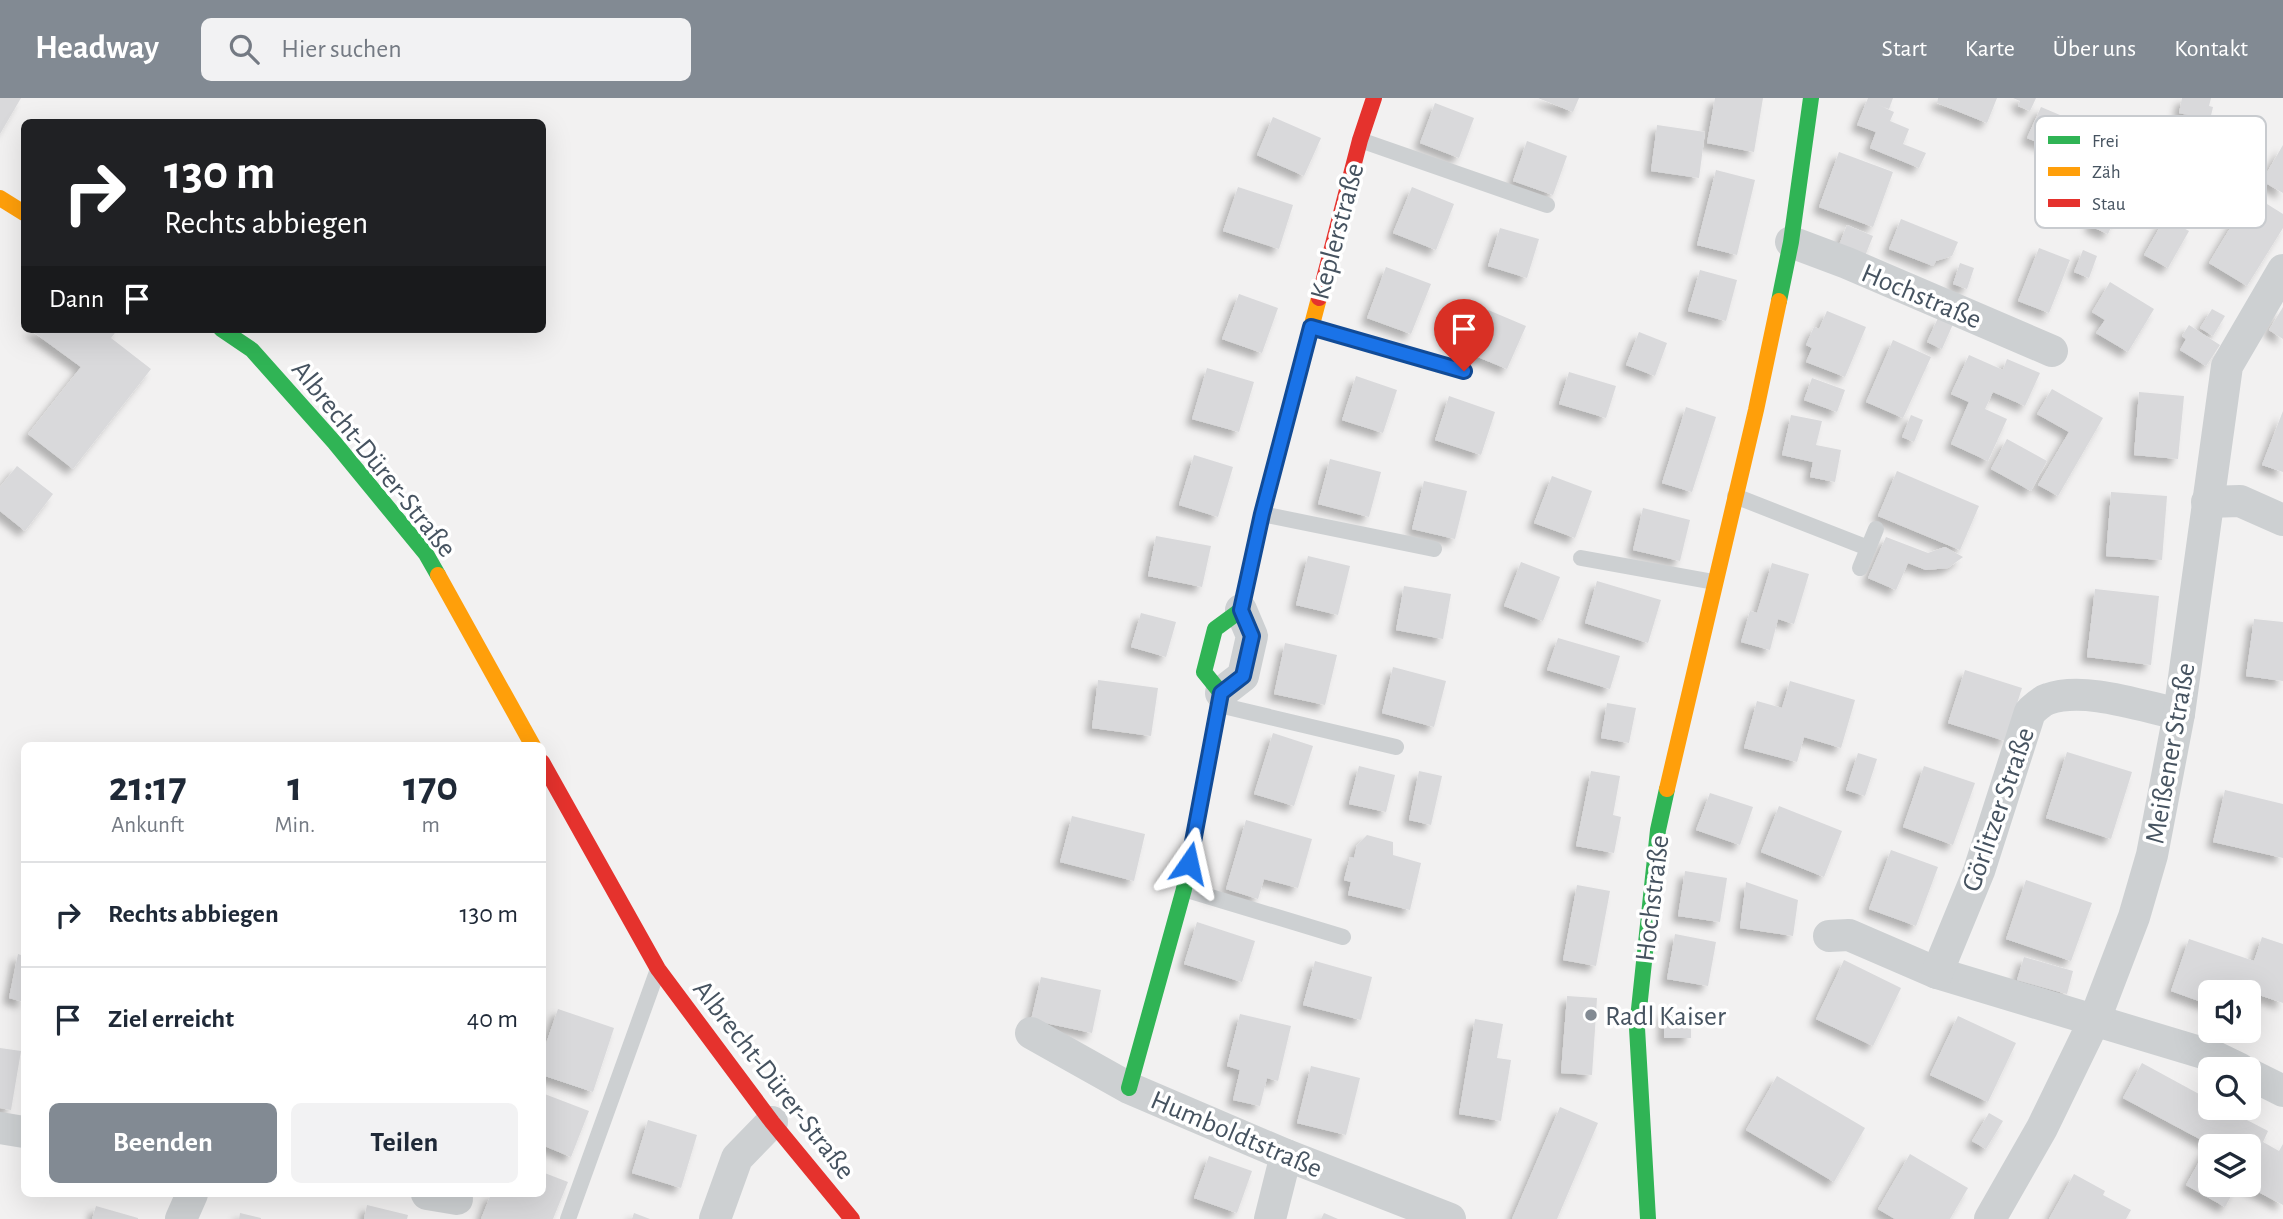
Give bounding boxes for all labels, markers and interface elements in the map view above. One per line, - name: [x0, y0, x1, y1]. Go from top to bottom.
- search box: [201, 18, 691, 81]
- icon: search: [225, 30, 263, 68]
- text: Headway: [35, 32, 159, 65]
- text: Hier suchen: [281, 36, 402, 62]
- text: Start: [1882, 37, 1927, 61]
- text: Karte: [1965, 37, 2015, 61]
- text: Über uns: [2053, 37, 2136, 61]
- text: Kontakt: [2174, 37, 2248, 61]
- legend: [2035, 116, 2266, 228]
- text: Frei: [2092, 132, 2119, 151]
- icon: right: [49, 147, 140, 238]
- text: 130 m: [164, 149, 275, 198]
- street label: Keplerstraße: [1306, 160, 1370, 303]
- text: Zäh: [2092, 163, 2121, 182]
- text: Stau: [2092, 195, 2126, 214]
- text: Rechts abbiegen: [164, 207, 368, 239]
- street label: Hochstraße: [1857, 259, 1985, 335]
- icon: arrive: [118, 280, 156, 318]
- text: Dann: [49, 286, 104, 312]
- pin: [1434, 299, 1494, 371]
- icon: arrive: [1445, 310, 1483, 348]
- street label: Albrecht-Dürer-Straße: [286, 356, 461, 563]
- street label: Meißener Straße: [2141, 661, 2201, 846]
- street label: Görlitzer Straße: [1958, 724, 2040, 895]
- text: 21:17: [109, 766, 187, 808]
- text: 1: [287, 766, 302, 808]
- text: 170: [403, 766, 458, 808]
- text: Ankunft: [111, 814, 184, 837]
- text: Min.: [274, 814, 315, 837]
- text: m: [421, 814, 440, 837]
- position arrow: [1152, 826, 1226, 900]
- street label: Hochstraße: [1631, 833, 1675, 963]
- icon: right: [49, 896, 87, 934]
- text: Rechts abbiegen: [108, 901, 279, 927]
- text: 130 m: [460, 901, 518, 927]
- street label: Albrecht-Dürer-Straße: [687, 976, 859, 1185]
- map controls: [2198, 980, 2261, 1197]
- button: sound: [2198, 980, 2261, 1043]
- icon: arrive: [49, 1001, 87, 1039]
- place label: Radl Kaiser: [1605, 1003, 1726, 1031]
- text: Ziel erreicht: [108, 1006, 234, 1032]
- text: 40 m: [467, 1006, 518, 1032]
- marker: Radl Kaiser: [1583, 1007, 1599, 1023]
- button: search: [2198, 1057, 2261, 1120]
- street label: Humboldtstraße: [1146, 1086, 1326, 1184]
- button: Beenden: [49, 1103, 277, 1183]
- button: Teilen: [291, 1103, 518, 1183]
- button: layers: [2198, 1134, 2261, 1197]

